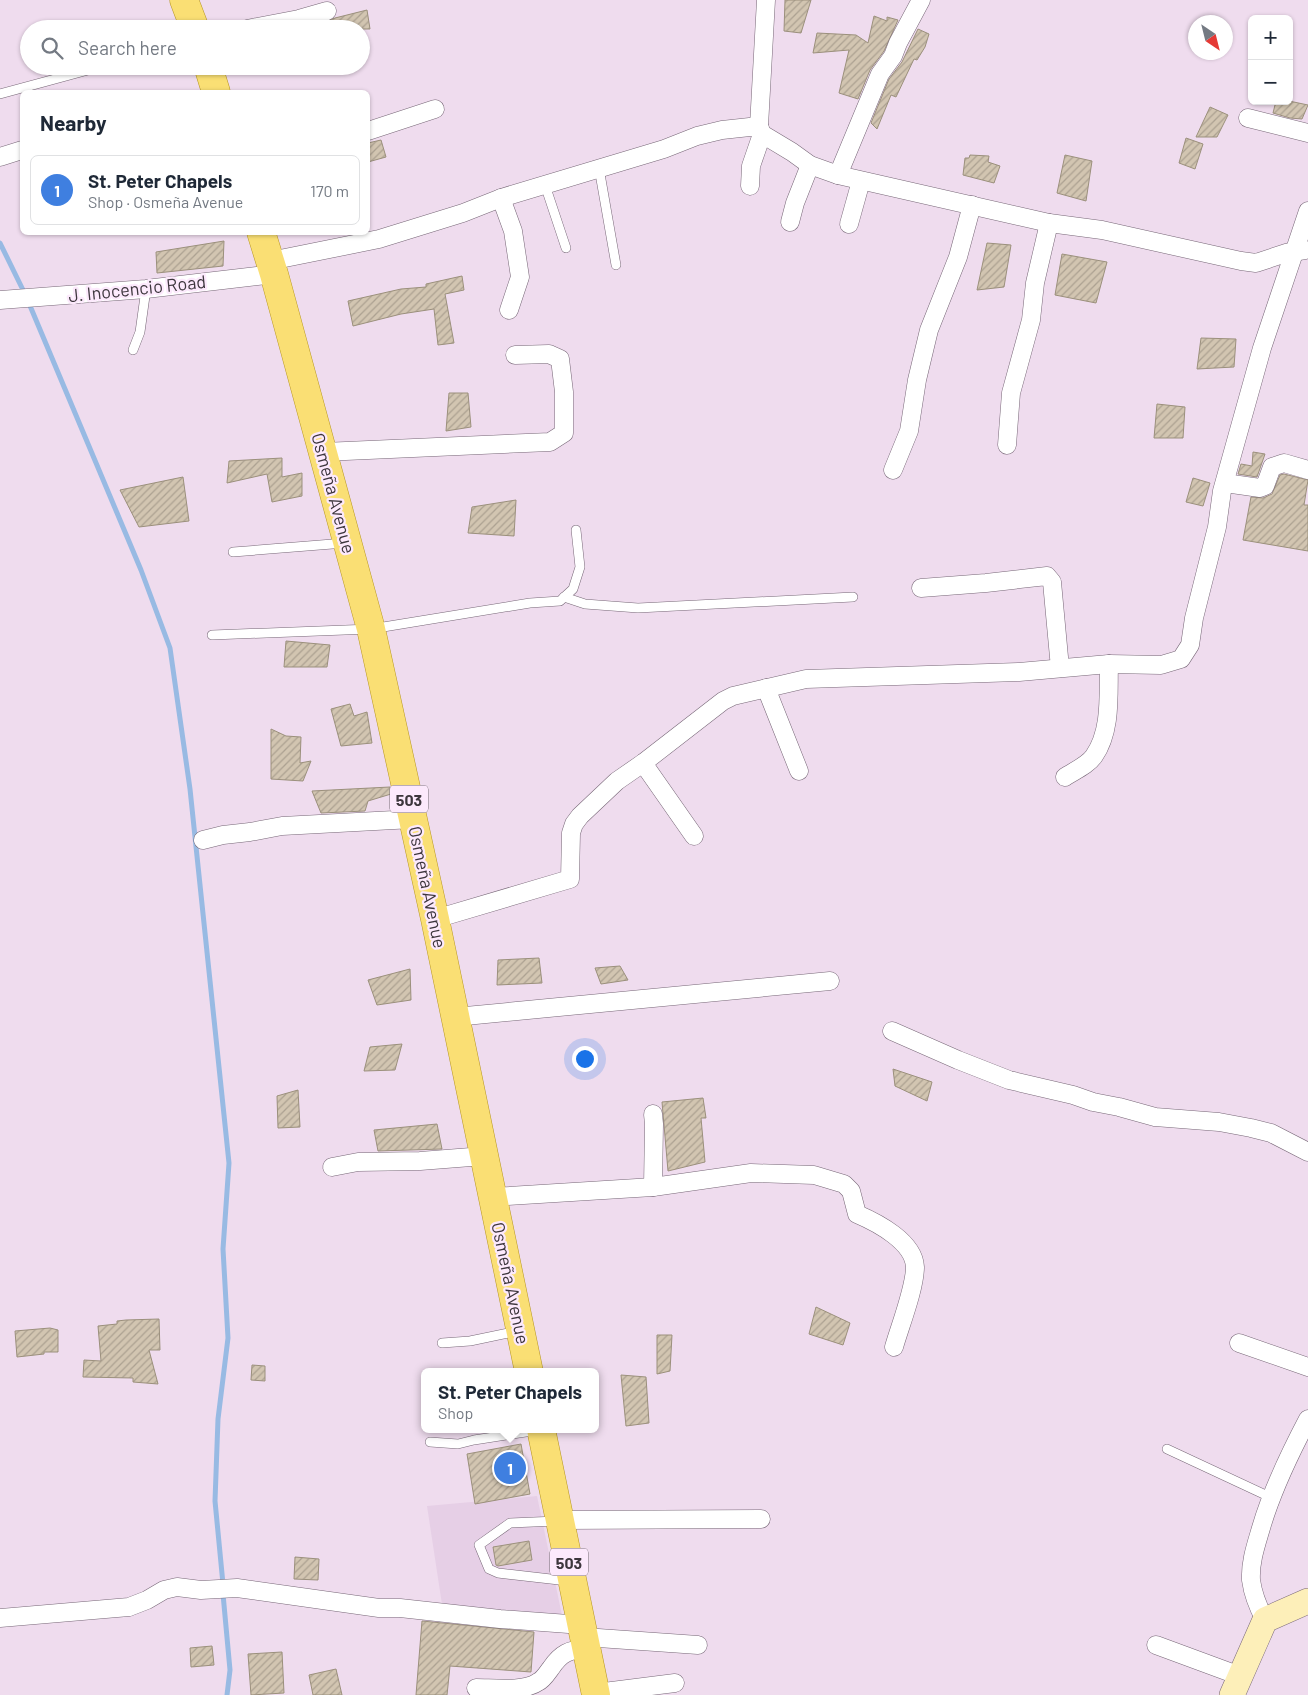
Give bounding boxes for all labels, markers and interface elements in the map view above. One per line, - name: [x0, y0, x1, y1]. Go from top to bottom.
- north arrow: [1188, 15, 1233, 60]
- map controls: [1248, 15, 1293, 105]
- button: +: [1248, 15, 1293, 60]
- search box: [20, 20, 370, 75]
- icon: search: [38, 34, 66, 62]
- text: Search here: [78, 36, 177, 59]
- button: −: [1248, 60, 1293, 105]
- text: Nearby: [40, 110, 106, 135]
- text: St. Peter Chapels: [88, 169, 232, 192]
- text: 1: [54, 181, 60, 200]
- text: 170 m: [310, 181, 349, 200]
- text: Shop · Osmeña Avenue: [88, 192, 243, 211]
- street label: J. Inocencio Road: [67, 270, 207, 306]
- street label: Osmeña Avenue: [307, 430, 361, 556]
- road number: 503: [390, 786, 428, 812]
- street label: Osmeña Avenue: [404, 824, 452, 950]
- your location: [572, 1046, 598, 1072]
- street label: Osmeña Avenue: [487, 1220, 535, 1346]
- popup: [421, 1368, 599, 1433]
- text: St. Peter Chapels: [438, 1380, 582, 1403]
- text: Shop: [438, 1403, 473, 1422]
- pin: 1: [494, 1449, 526, 1487]
- road number: 503: [550, 1548, 588, 1575]

